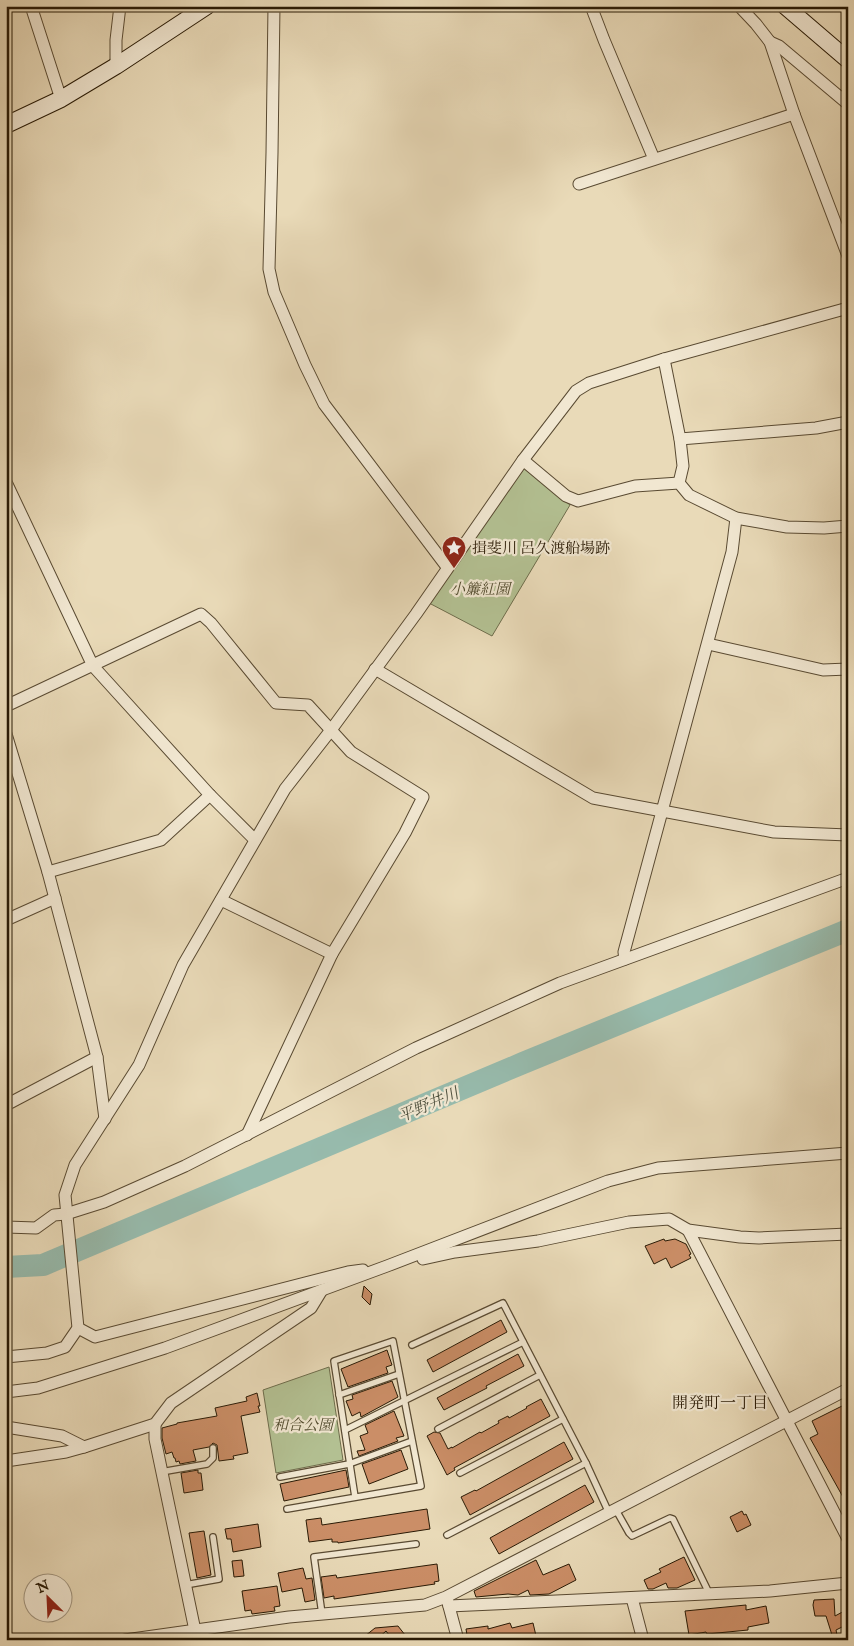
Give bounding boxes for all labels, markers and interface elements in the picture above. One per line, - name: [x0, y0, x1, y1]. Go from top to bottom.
- place icon: 揖斐川 呂久渡船場跡: [441, 535, 467, 569]
- place label: 揖斐川 呂久渡船場跡: [472, 539, 610, 558]
- park label: 小簾紅園: [450, 580, 513, 599]
- water label: 平野井川: [395, 1083, 464, 1128]
- district label: 開発町一丁目: [672, 1394, 768, 1414]
- park label: 和合公園: [273, 1416, 336, 1435]
- north arrow: [22, 1574, 72, 1624]
- text: N: [33, 1576, 52, 1598]

